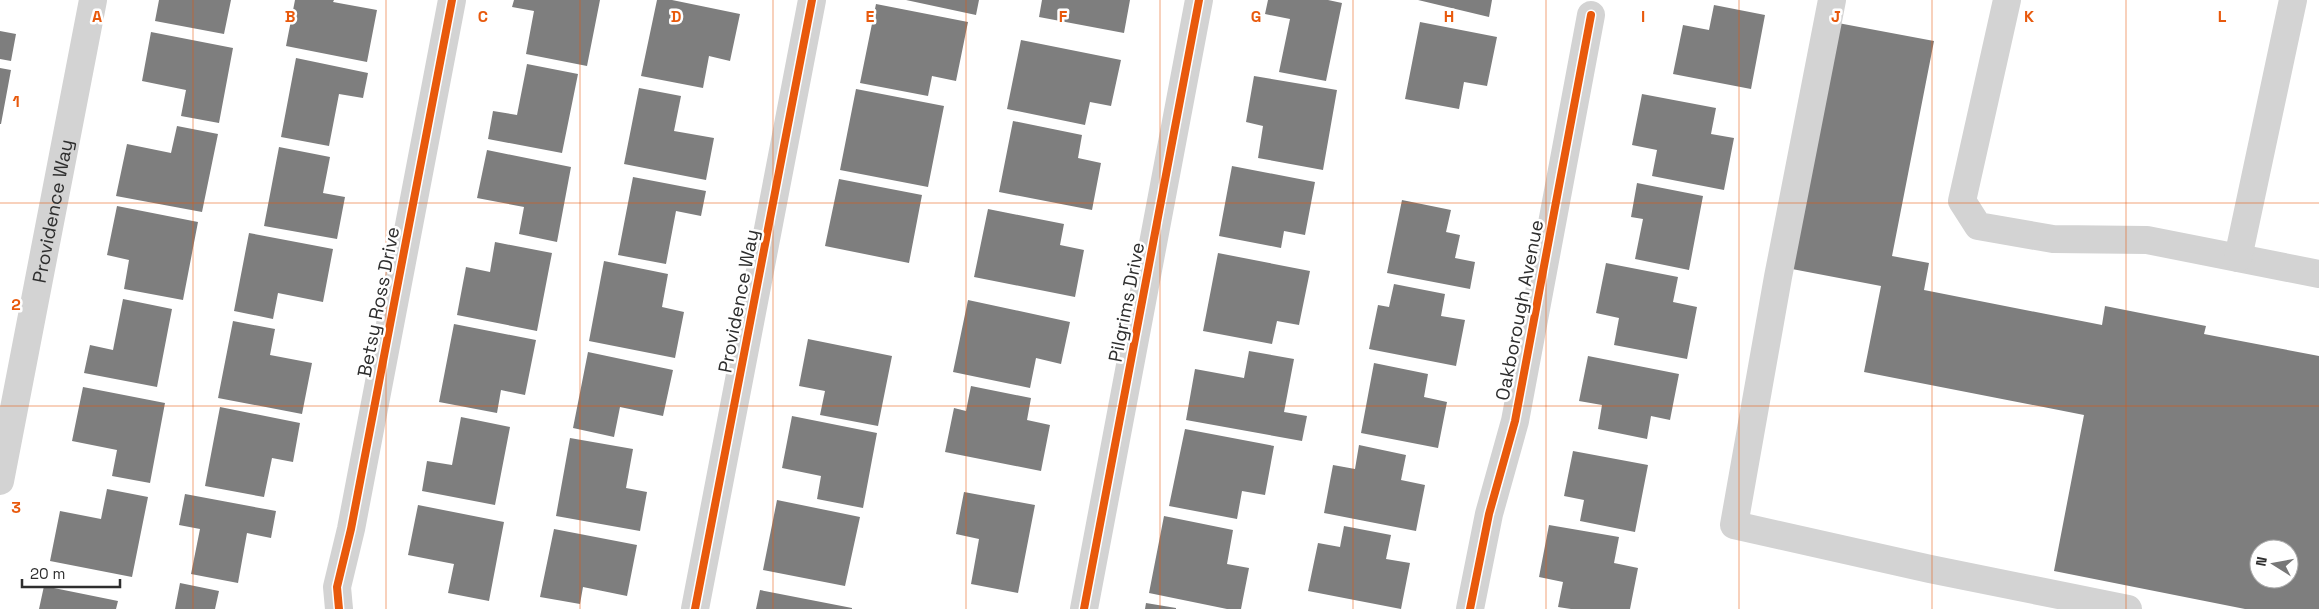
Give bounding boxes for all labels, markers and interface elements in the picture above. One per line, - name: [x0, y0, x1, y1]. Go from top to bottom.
- text: A: [92, 6, 102, 27]
- text: B: [285, 6, 295, 27]
- text: C: [478, 6, 488, 27]
- text: D: [671, 6, 681, 27]
- text: E: [866, 6, 875, 27]
- text: F: [1059, 6, 1068, 27]
- text: G: [1251, 6, 1261, 27]
- text: H: [1444, 6, 1454, 27]
- text: I: [1641, 6, 1645, 27]
- text: J: [1831, 6, 1841, 27]
- text: K: [2024, 6, 2034, 27]
- text: L: [2218, 6, 2227, 27]
- text: 1: [12, 91, 20, 112]
- street label: Providence Way: [27, 137, 79, 285]
- street label: Oakborough Avenue: [1490, 218, 1549, 403]
- street label: Betsy Ross Drive: [352, 225, 405, 380]
- street label: Providence Way: [712, 227, 765, 375]
- street label: Pilgrims Drive: [1103, 240, 1150, 364]
- text: 2: [11, 294, 21, 315]
- text: 3: [11, 497, 21, 518]
- north arrow: [2249, 539, 2299, 589]
- text: N: [2252, 555, 2271, 568]
- scale bar: [22, 556, 120, 588]
- text: 20 m: [30, 564, 65, 583]

